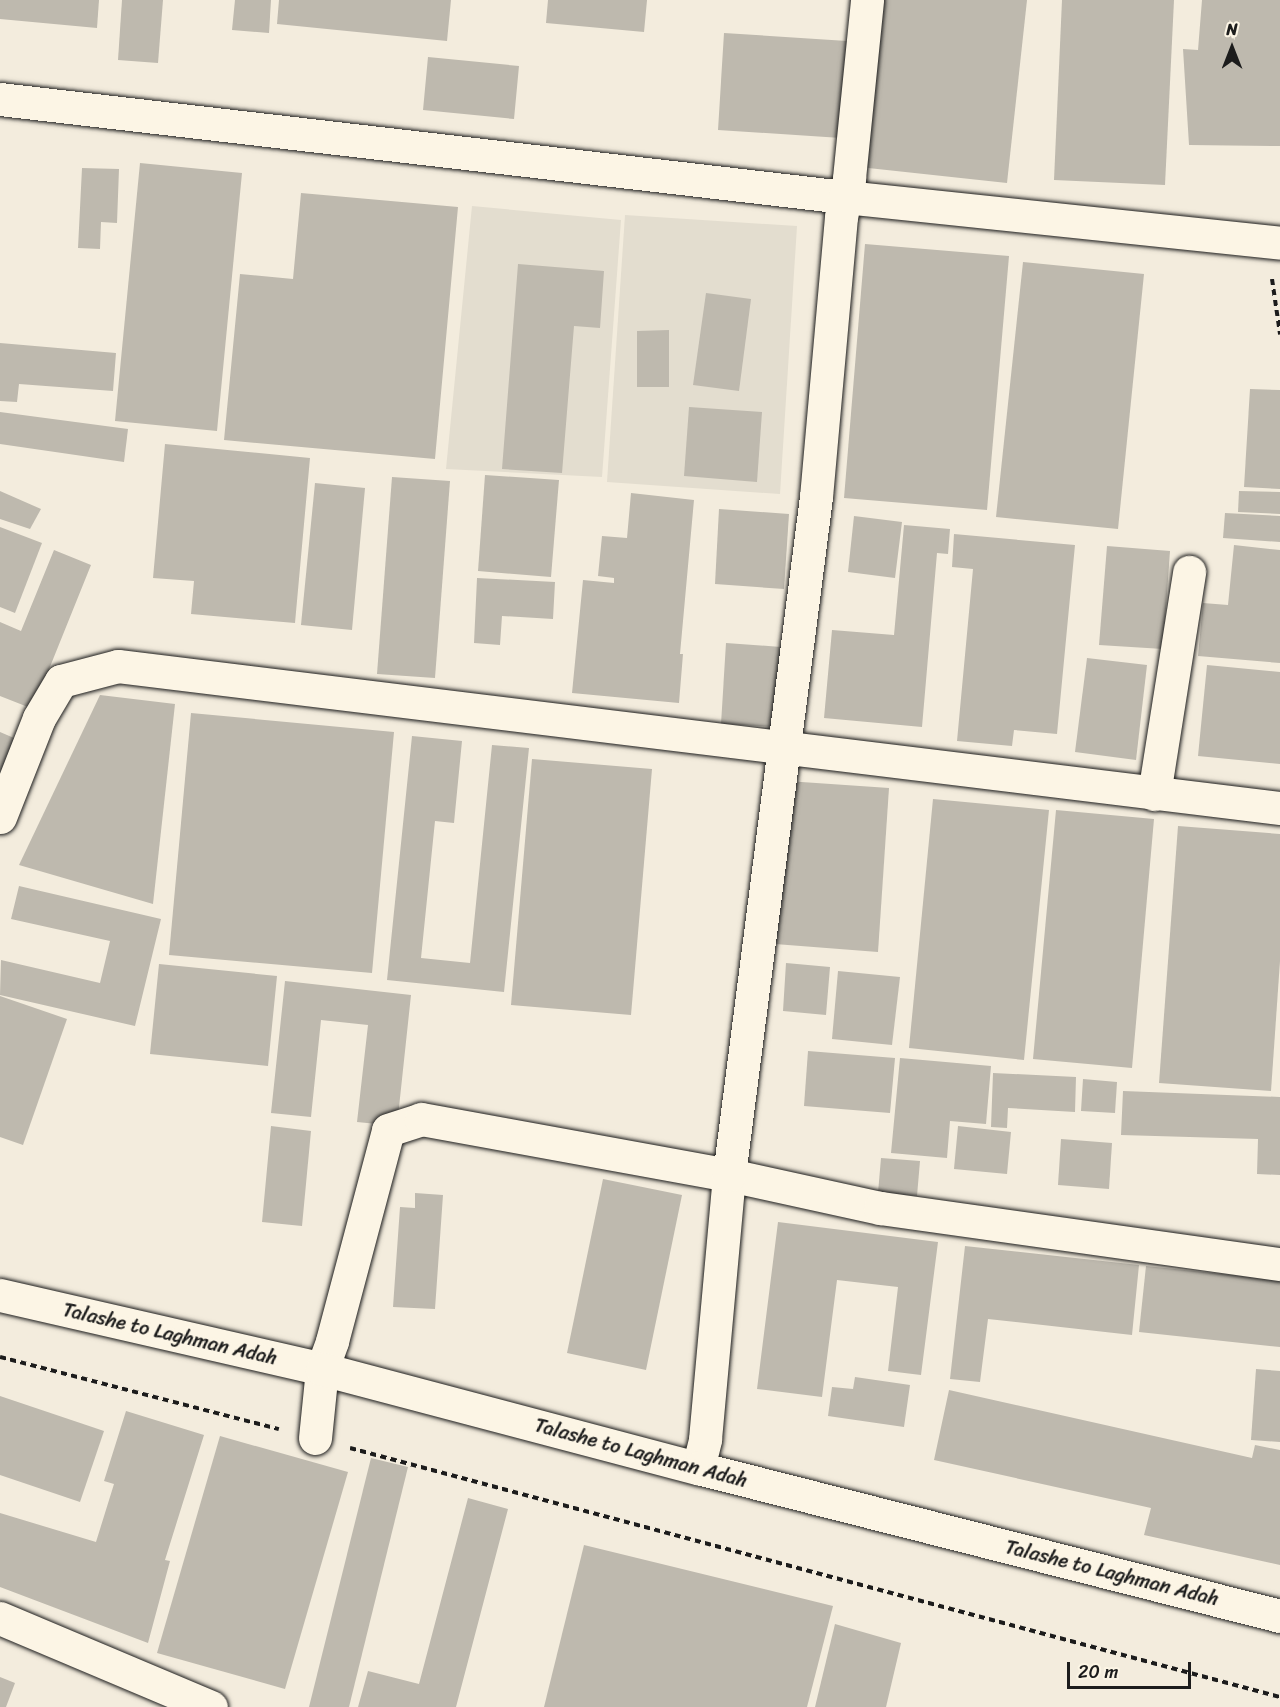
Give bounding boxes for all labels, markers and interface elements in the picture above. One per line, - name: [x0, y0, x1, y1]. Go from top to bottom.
- text: N: [1226, 15, 1238, 44]
- north arrow: [1202, 18, 1262, 78]
- street label: Talashe to Laghman Adah: [61, 1298, 279, 1370]
- street label: Talashe to Laghman Adah: [532, 1413, 750, 1493]
- street label: Talashe to Laghman Adah: [1003, 1535, 1221, 1611]
- scale bar: [1070, 1650, 1194, 1688]
- text: 20 m: [1078, 1656, 1118, 1688]

